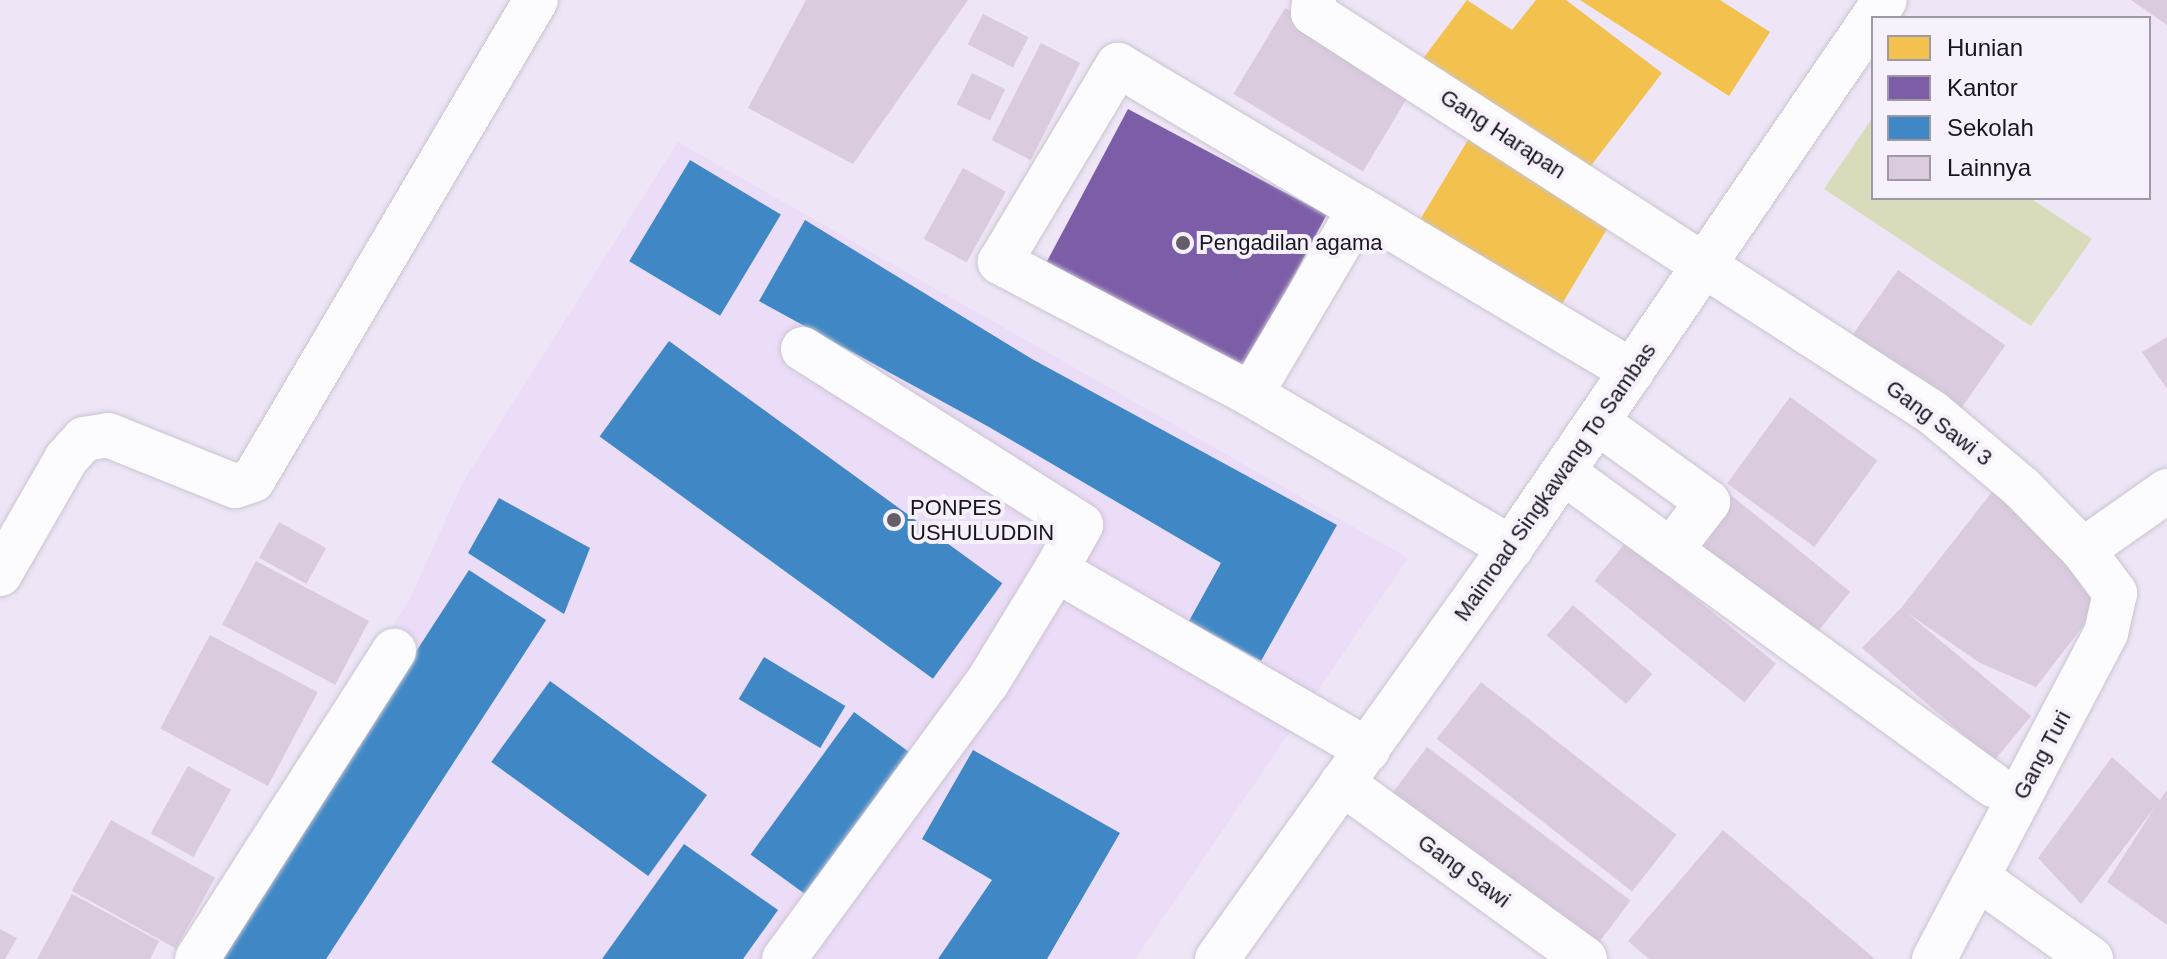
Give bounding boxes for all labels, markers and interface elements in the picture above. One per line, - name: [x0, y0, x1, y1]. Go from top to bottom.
- legend: [1871, 16, 2151, 200]
- text: Hunian: [1947, 34, 2023, 61]
- text: Kantor: [1947, 74, 2018, 101]
- street label: Gang Harapan: [1435, 84, 1571, 184]
- text: Sekolah: [1947, 114, 2034, 141]
- text: Lainnya: [1947, 154, 2031, 181]
- place label: Pengadilan agama: [1199, 230, 1382, 256]
- marker: Pengadilan agama: [1174, 234, 1192, 252]
- street label: Mainroad Singkawang To Sambas: [1448, 338, 1662, 626]
- street label: Gang Sawi 3: [1881, 375, 1997, 471]
- place label: PONPES USHULUDDIN: [910, 494, 1054, 546]
- marker: PONPES USHULUDDIN: [885, 511, 903, 529]
- street label: Gang Turi: [2008, 706, 2076, 804]
- street label: Gang Sawi: [1413, 829, 1515, 913]

